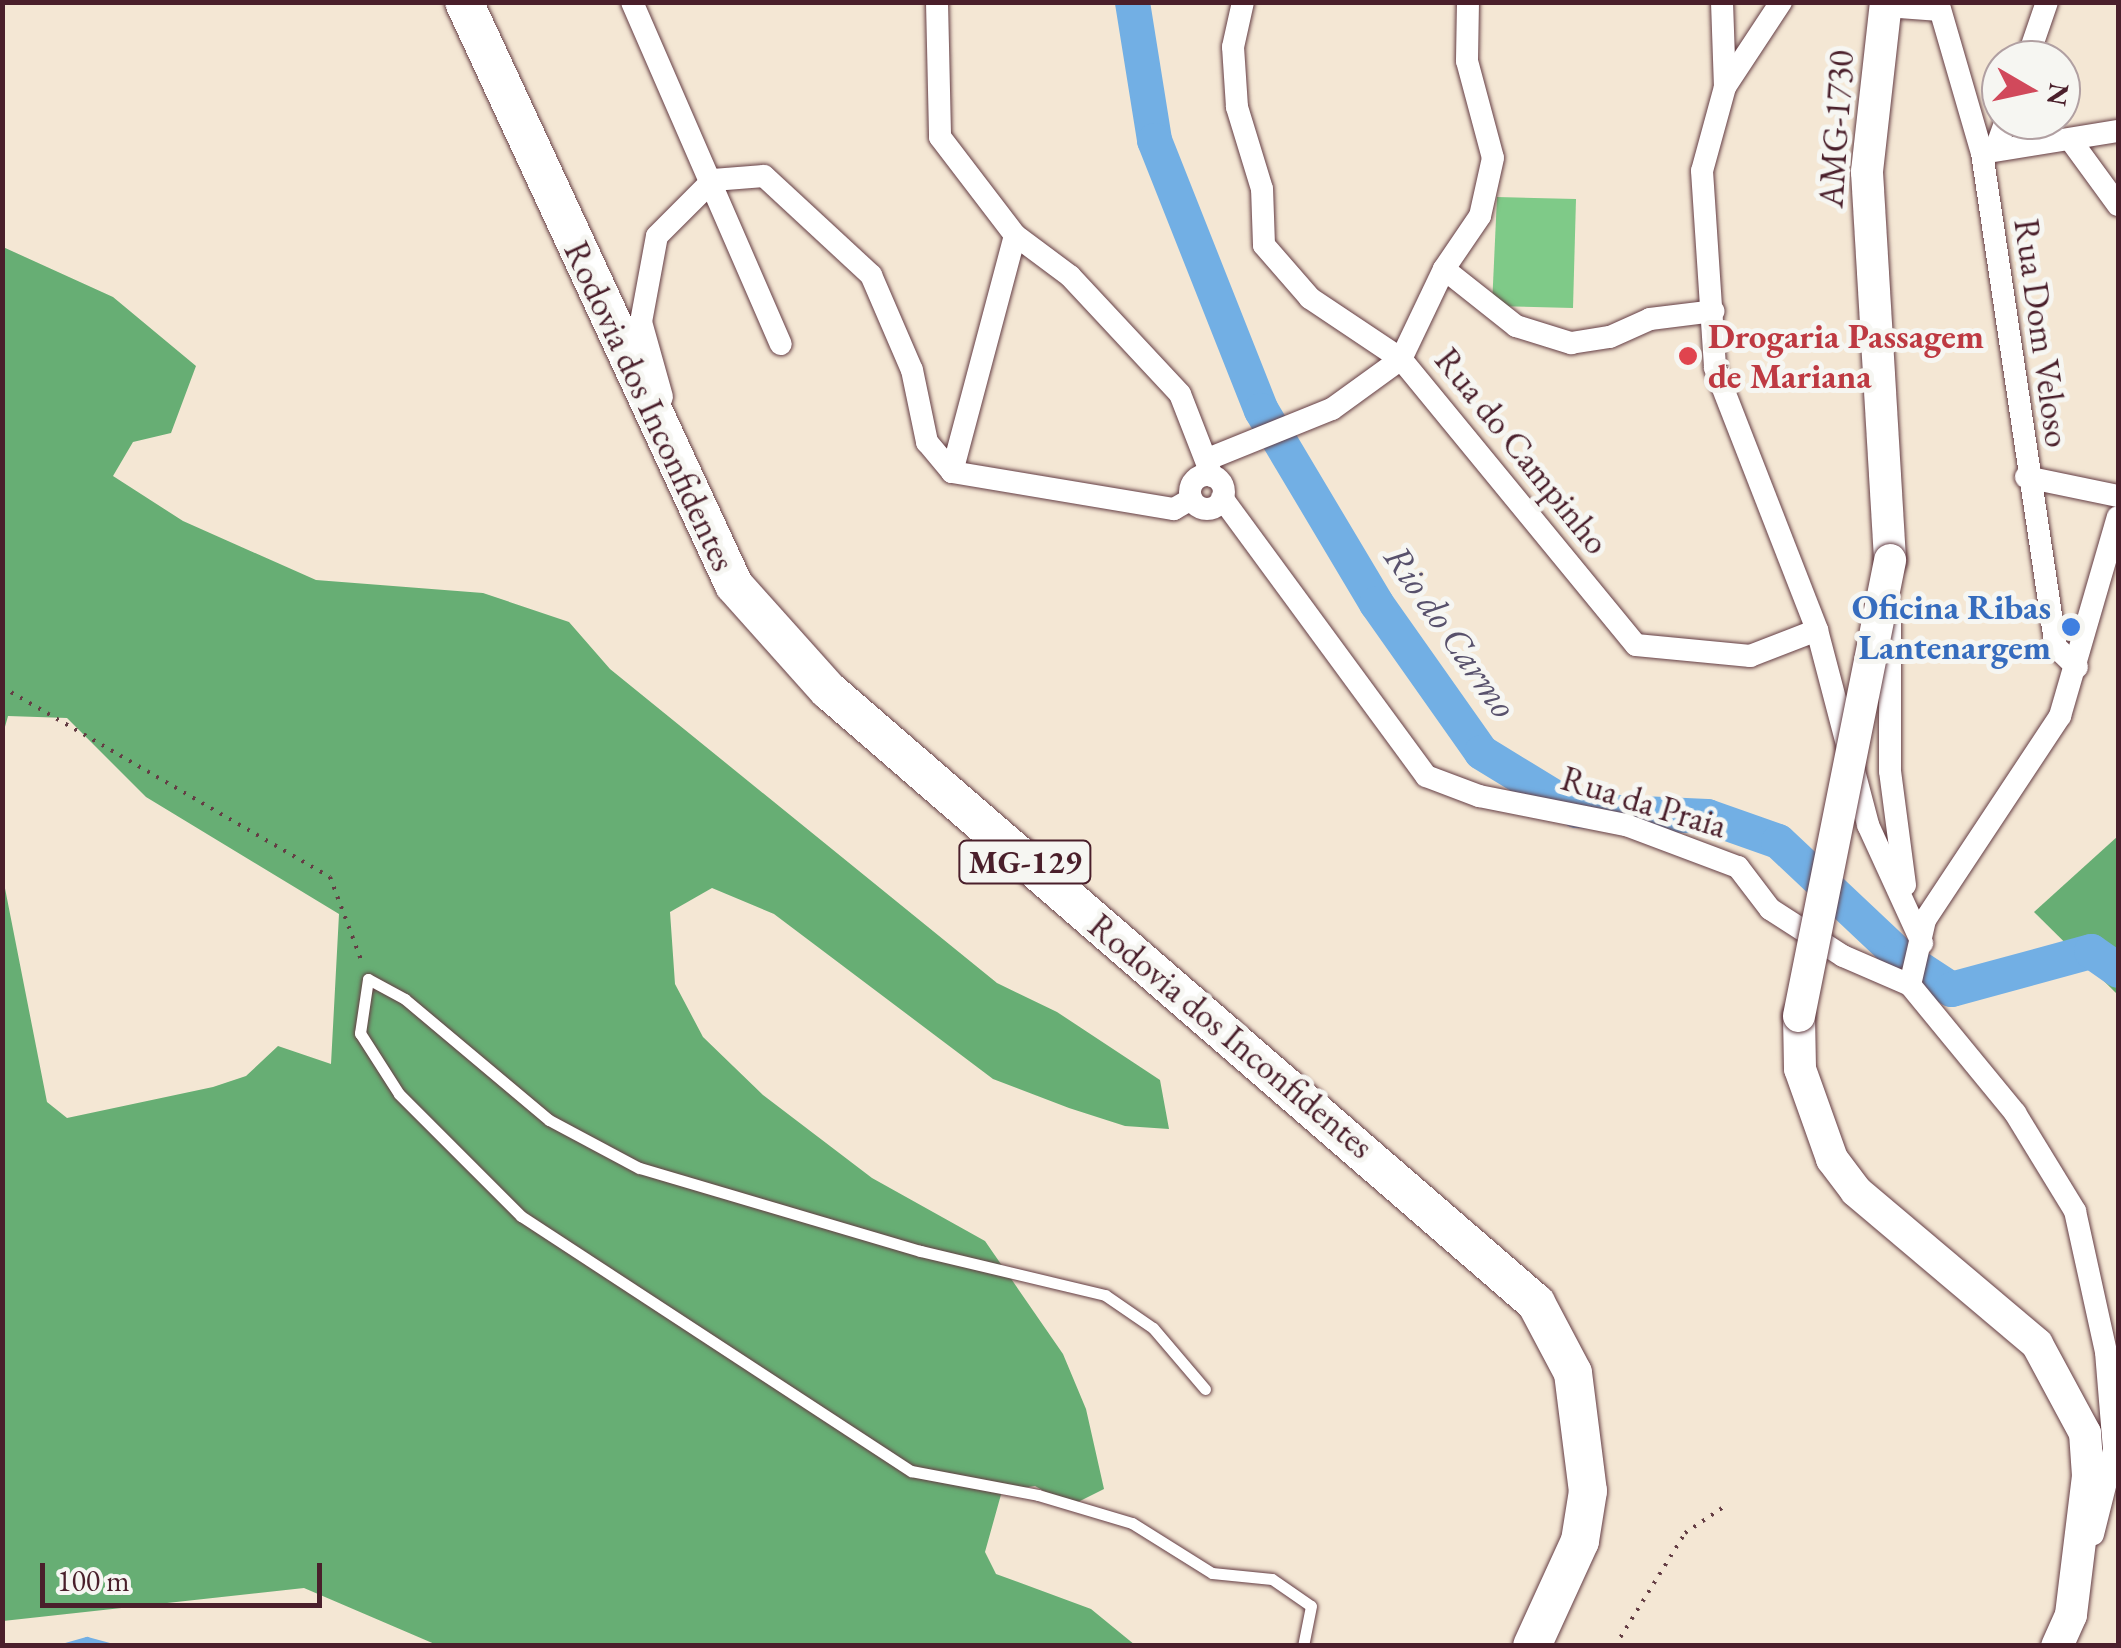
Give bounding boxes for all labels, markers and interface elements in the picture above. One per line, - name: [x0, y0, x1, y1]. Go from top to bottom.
- north arrow: [1981, 40, 2081, 140]
- street label: AMG-1730: [1810, 49, 1862, 209]
- text: N: [2039, 80, 2078, 108]
- street label: Rua Dom Veloso: [2005, 216, 2079, 450]
- street label: Rodovia dos Inconfidentes: [555, 235, 745, 577]
- place label: Drogaria Passagem de Mariana: [1708, 315, 1984, 397]
- street label: Rua do Campinho: [1426, 339, 1618, 563]
- marker: Drogaria Passagem de Mariana: [1677, 345, 1699, 367]
- water label: Rio do Carmo: [1375, 536, 1527, 726]
- place label: Oficina Ribas Lantenargem: [1852, 586, 2051, 668]
- marker: Oficina Ribas Lantenargem: [2060, 616, 2082, 638]
- street label: Rua da Praia: [1556, 757, 1732, 847]
- road number: MG-129: [958, 835, 1092, 889]
- street label: Rodovia dos Inconfidentes: [1080, 905, 1382, 1167]
- scale bar: [45, 1543, 328, 1605]
- text: 100 m: [57, 1561, 130, 1600]

